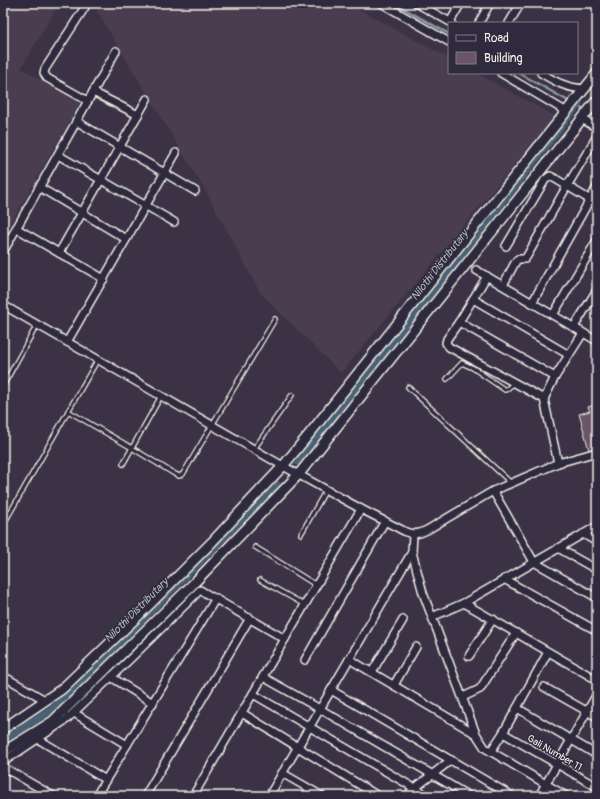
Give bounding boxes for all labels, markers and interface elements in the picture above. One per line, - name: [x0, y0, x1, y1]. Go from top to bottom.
- legend: [448, 22, 578, 74]
- text: Road: [484, 31, 509, 46]
- text: Building: [484, 51, 523, 66]
- water label: Nilothi Distributary: [408, 227, 472, 303]
- water label: Nilothi Distributary: [102, 575, 172, 645]
- street label: Gali Number 11: [525, 732, 584, 773]

